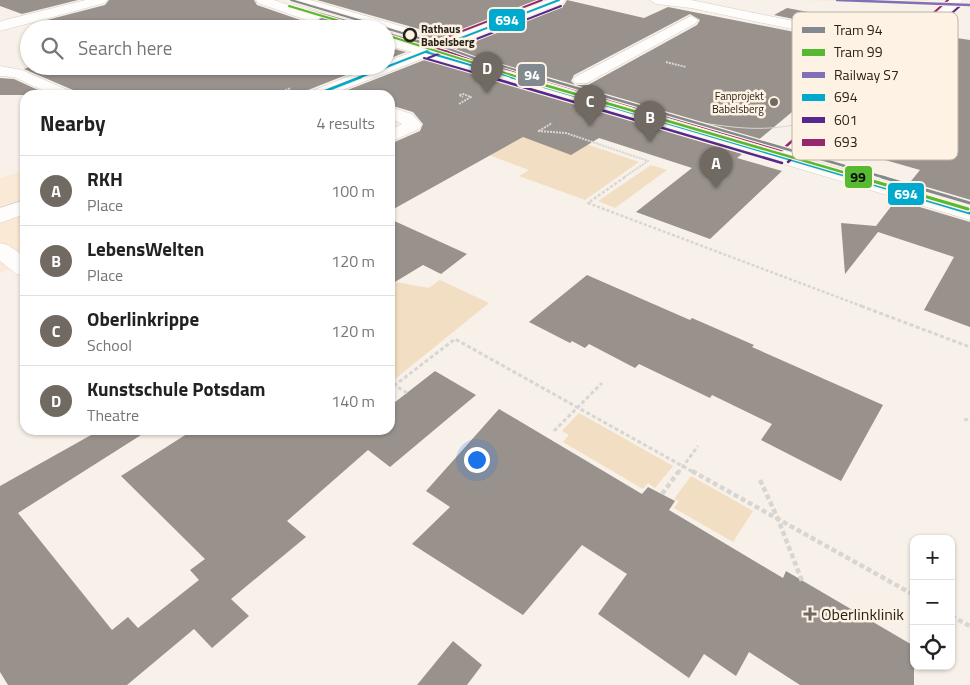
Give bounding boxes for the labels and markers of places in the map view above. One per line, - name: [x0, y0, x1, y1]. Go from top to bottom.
- place label: Rathaus Babelsberg: [421, 21, 475, 50]
- marker: Rathaus Babelsberg: [403, 28, 417, 42]
- pin: D: [471, 52, 503, 93]
- pin: C: [574, 85, 606, 126]
- place label: Fanprojekt Babelsberg: [712, 88, 764, 117]
- marker: Fanprojekt Babelsberg: [768, 96, 780, 108]
- pin: B: [634, 101, 666, 142]
- pin: A: [700, 147, 732, 188]
- place label: Oberlinklinik: [821, 602, 904, 626]
- marker: Oberlinklinik: [803, 607, 817, 621]

